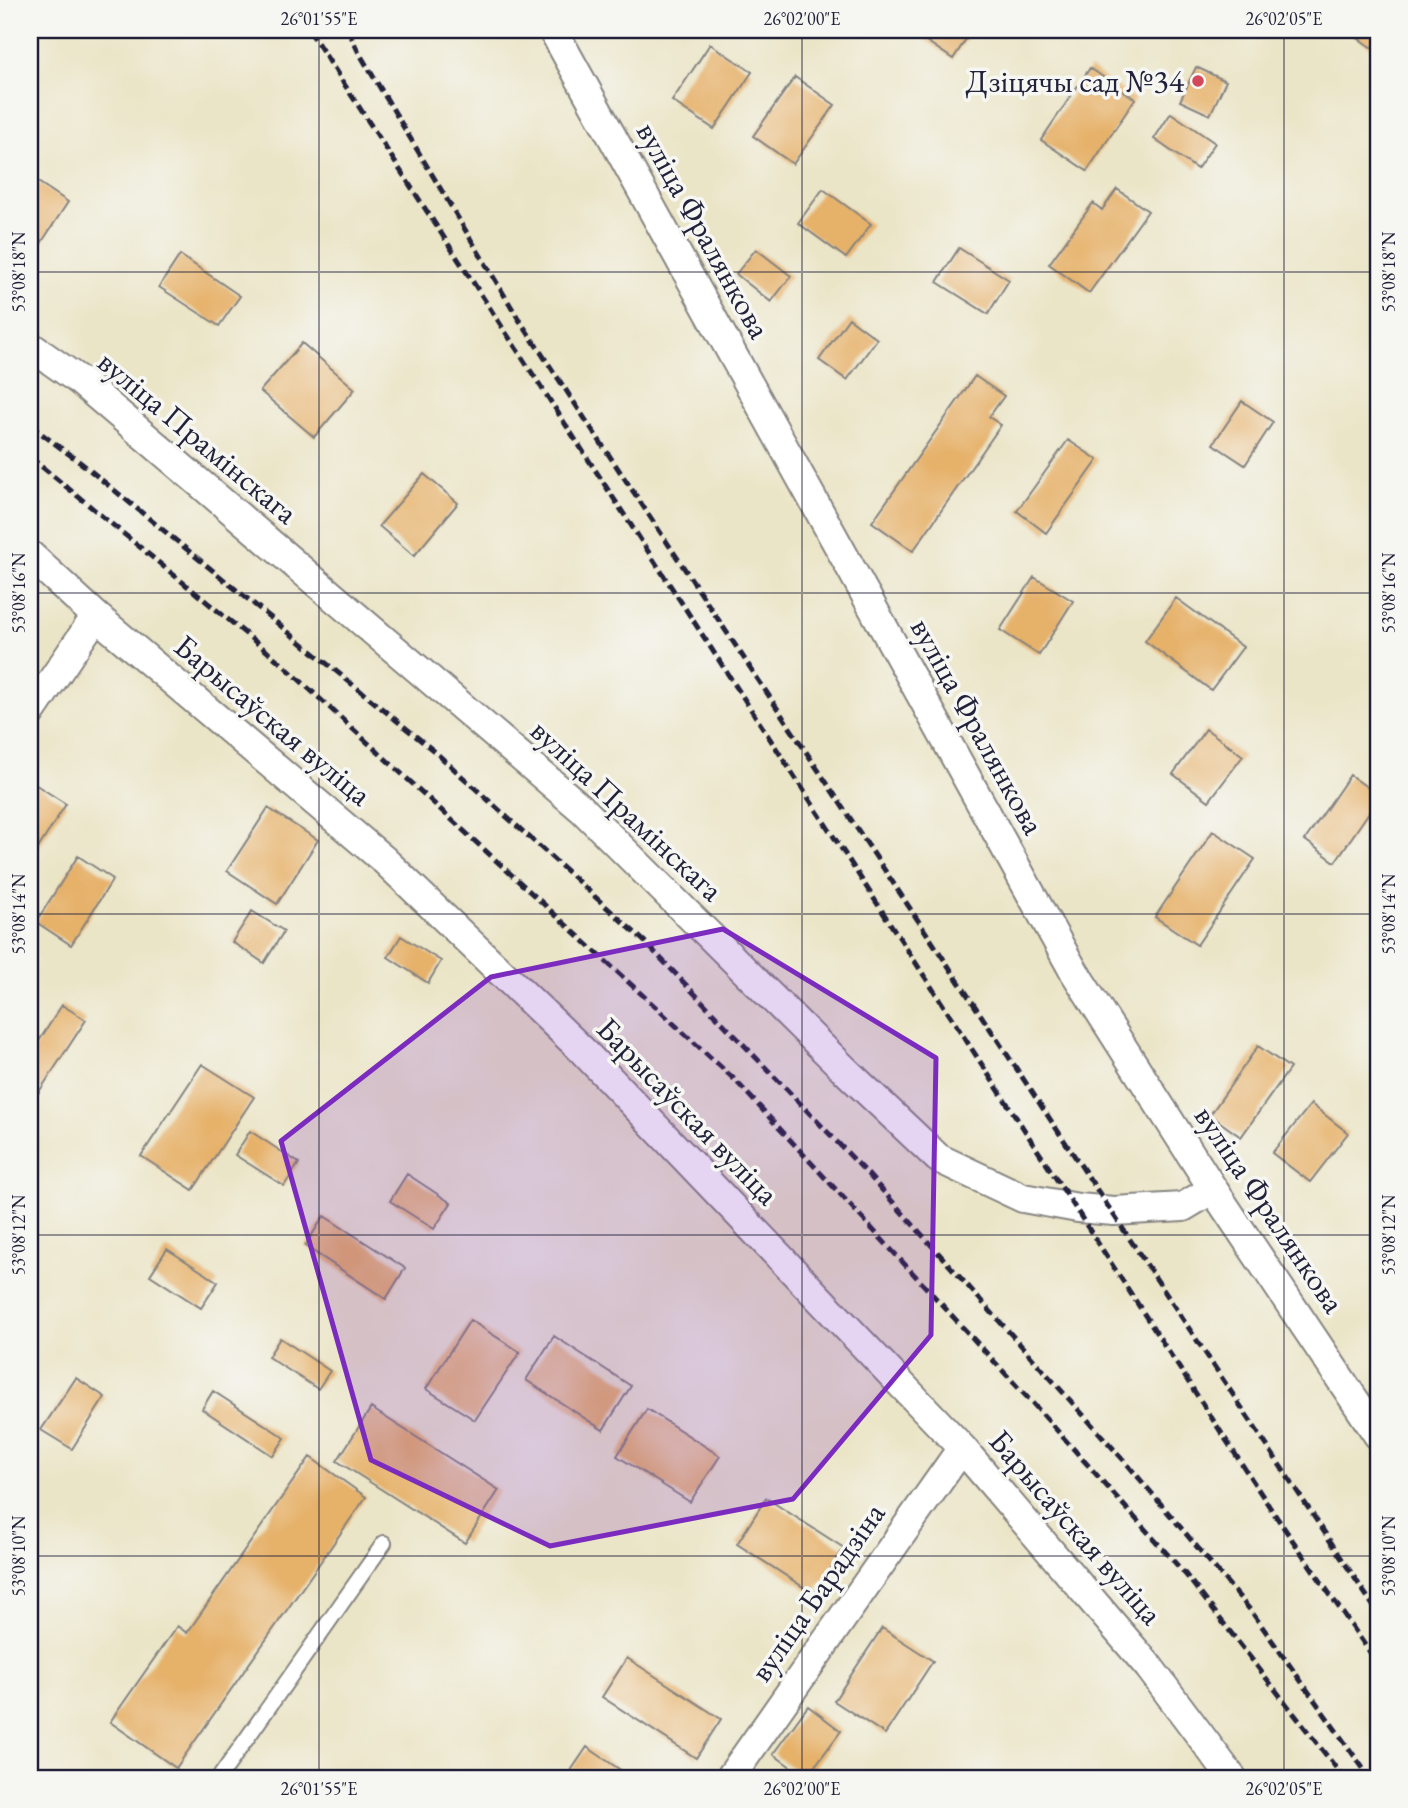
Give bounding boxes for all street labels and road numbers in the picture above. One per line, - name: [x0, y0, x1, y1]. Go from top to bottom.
- street label: вуліца Фралянкова: [627, 114, 781, 346]
- street label: вуліца Прамінскага: [89, 341, 307, 533]
- street label: вуліца Фралянкова: [901, 610, 1055, 842]
- street label: Барысаўская вуліца: [165, 625, 381, 815]
- street label: вуліца Прамінскага: [522, 710, 733, 910]
- street label: Барысаўская вуліца: [588, 1008, 789, 1214]
- street label: вуліца Фралянкова: [1185, 1097, 1355, 1321]
- street label: Барысаўская вуліца: [980, 1421, 1173, 1634]
- street label: вуліца Барадзіна: [740, 1494, 894, 1690]

